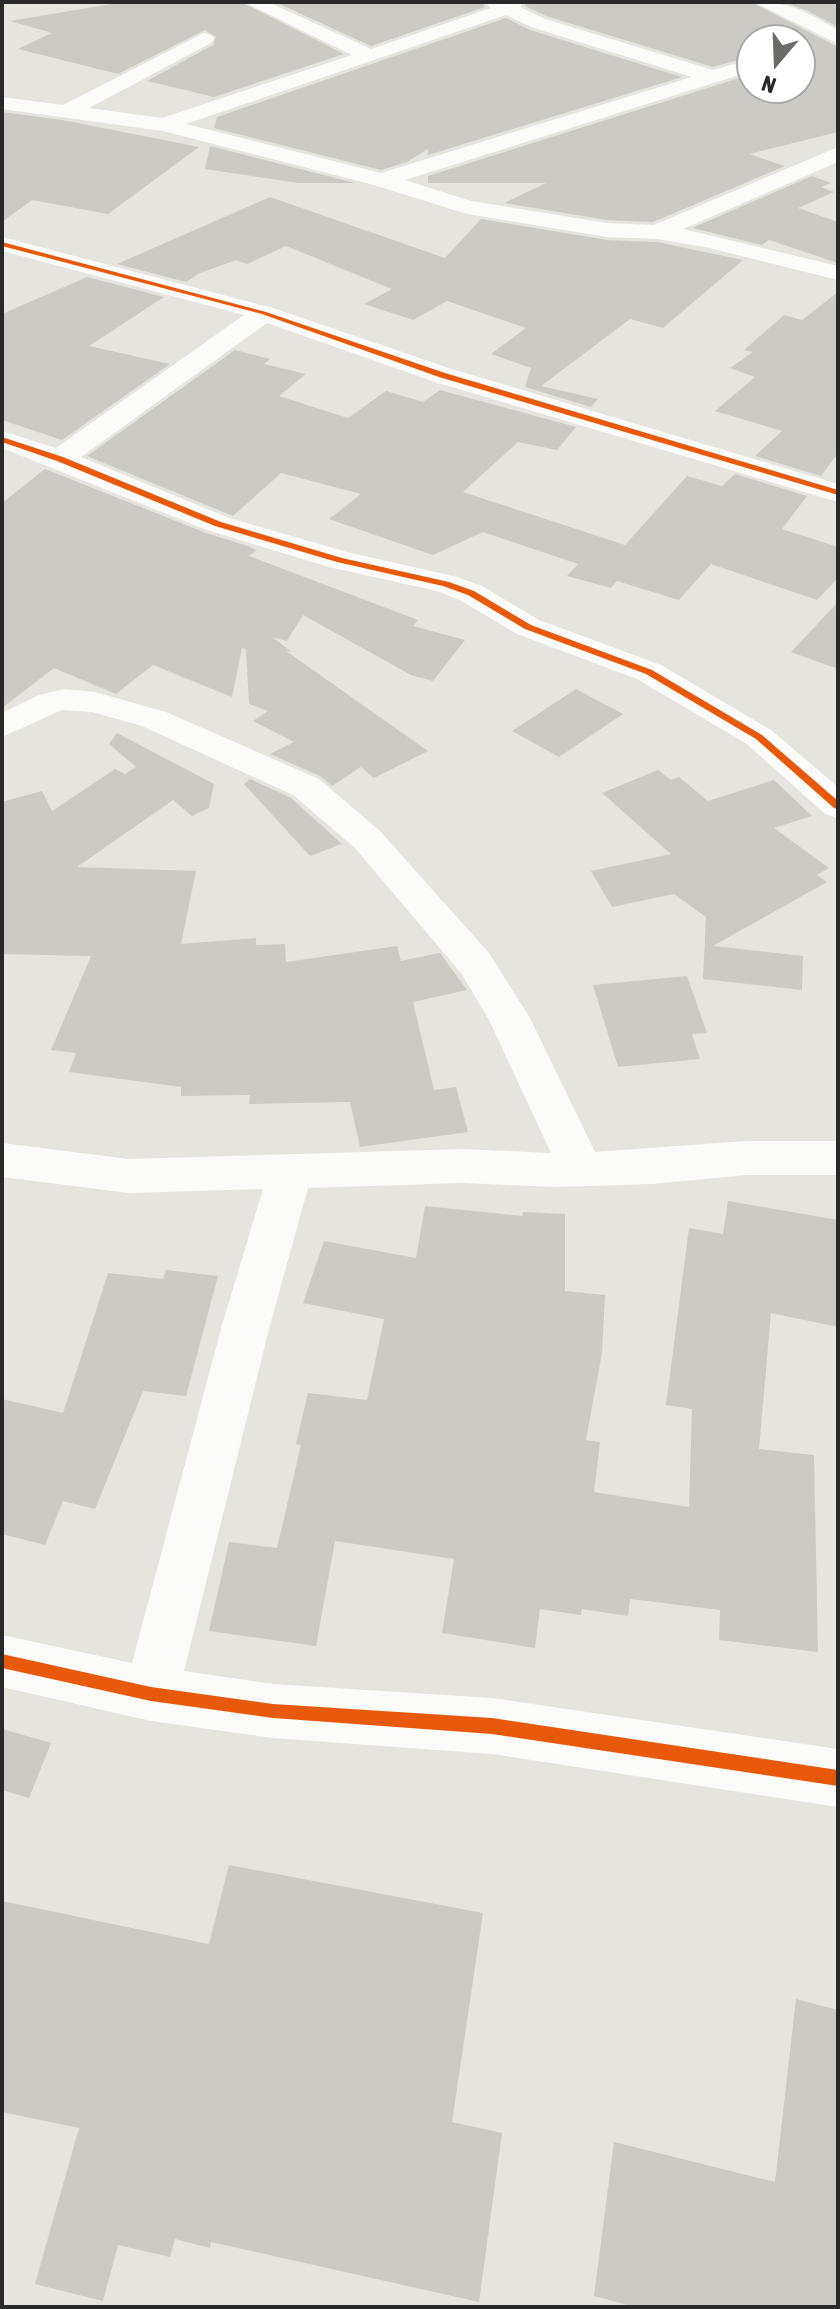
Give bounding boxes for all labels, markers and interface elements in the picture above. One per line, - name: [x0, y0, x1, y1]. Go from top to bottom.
- north arrow: [736, 24, 816, 104]
- text: N: [758, 70, 779, 99]

